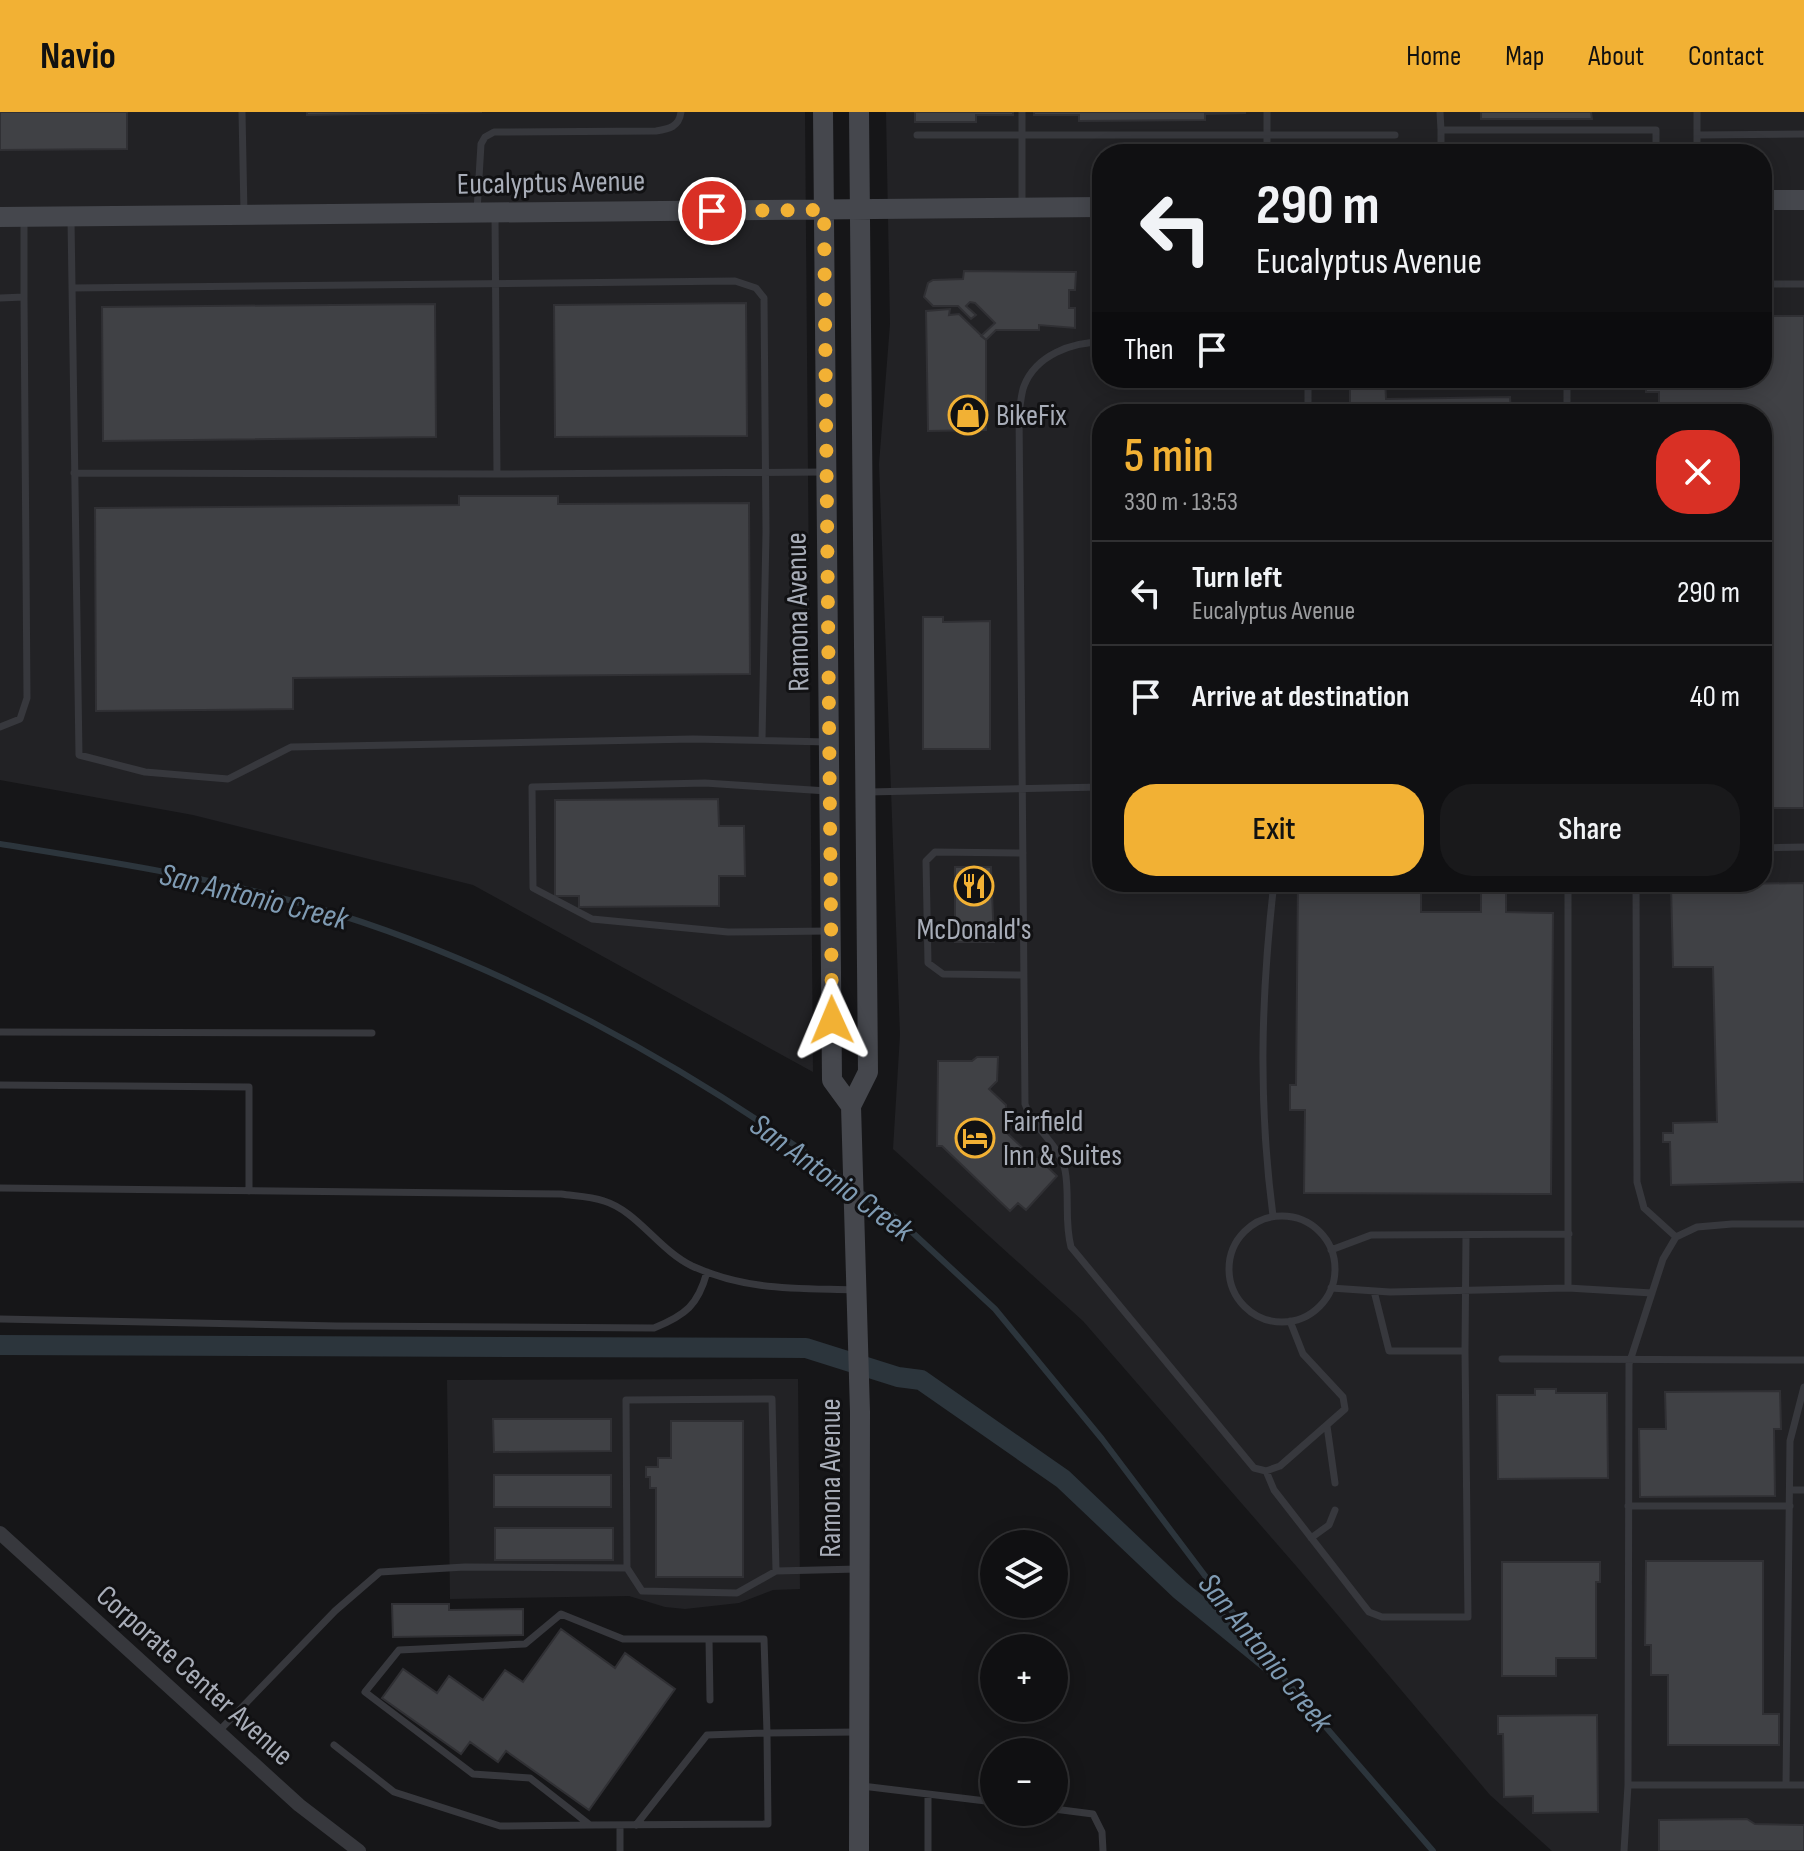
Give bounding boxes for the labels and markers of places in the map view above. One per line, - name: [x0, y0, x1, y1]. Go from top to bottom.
- pin: [678, 177, 746, 245]
- shop icon: BikeFix: [947, 394, 989, 436]
- place label: BikeFix: [996, 398, 1067, 434]
- restaurant icon: McDonald's: [953, 865, 995, 907]
- place label: McDonald's: [917, 912, 1032, 948]
- place label: Fairfield Inn & Suites: [1003, 1104, 1122, 1174]
- hotel icon: Fairfield Inn & Suites: [954, 1117, 996, 1159]

